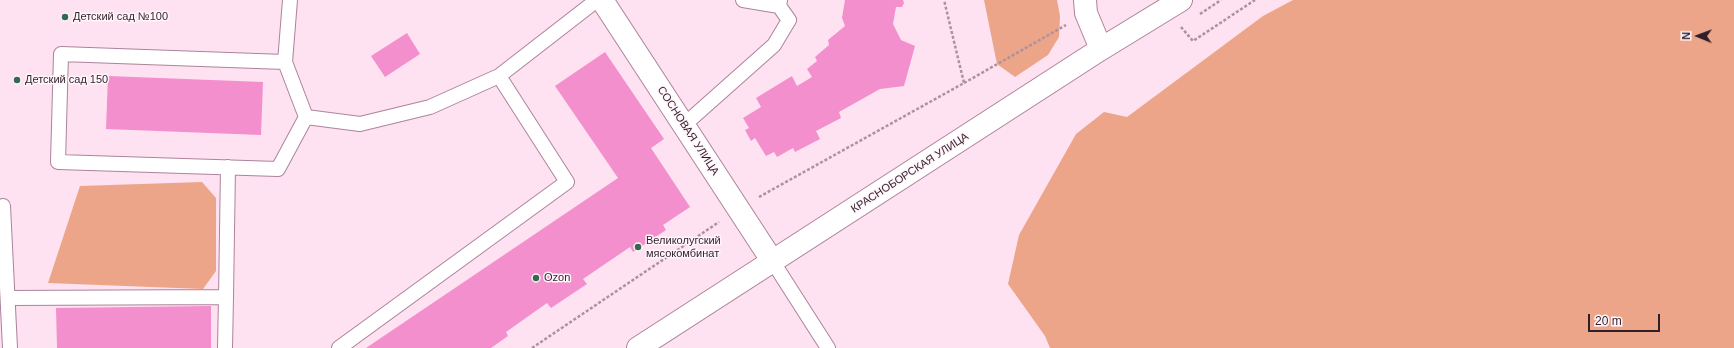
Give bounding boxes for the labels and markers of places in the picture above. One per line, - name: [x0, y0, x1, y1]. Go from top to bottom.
- place label: Детский сад №100: [73, 10, 168, 24]
- marker: Детский сад №100: [60, 12, 70, 22]
- place label: Детский сад 150: [25, 73, 108, 87]
- marker: Детский сад 150: [12, 75, 22, 85]
- place label: Великолугский мясокомбинат: [646, 234, 721, 260]
- marker: Великолугский мясокомбинат: [633, 242, 643, 252]
- place label: Ozon: [544, 271, 570, 285]
- marker: Ozon: [531, 273, 541, 283]

